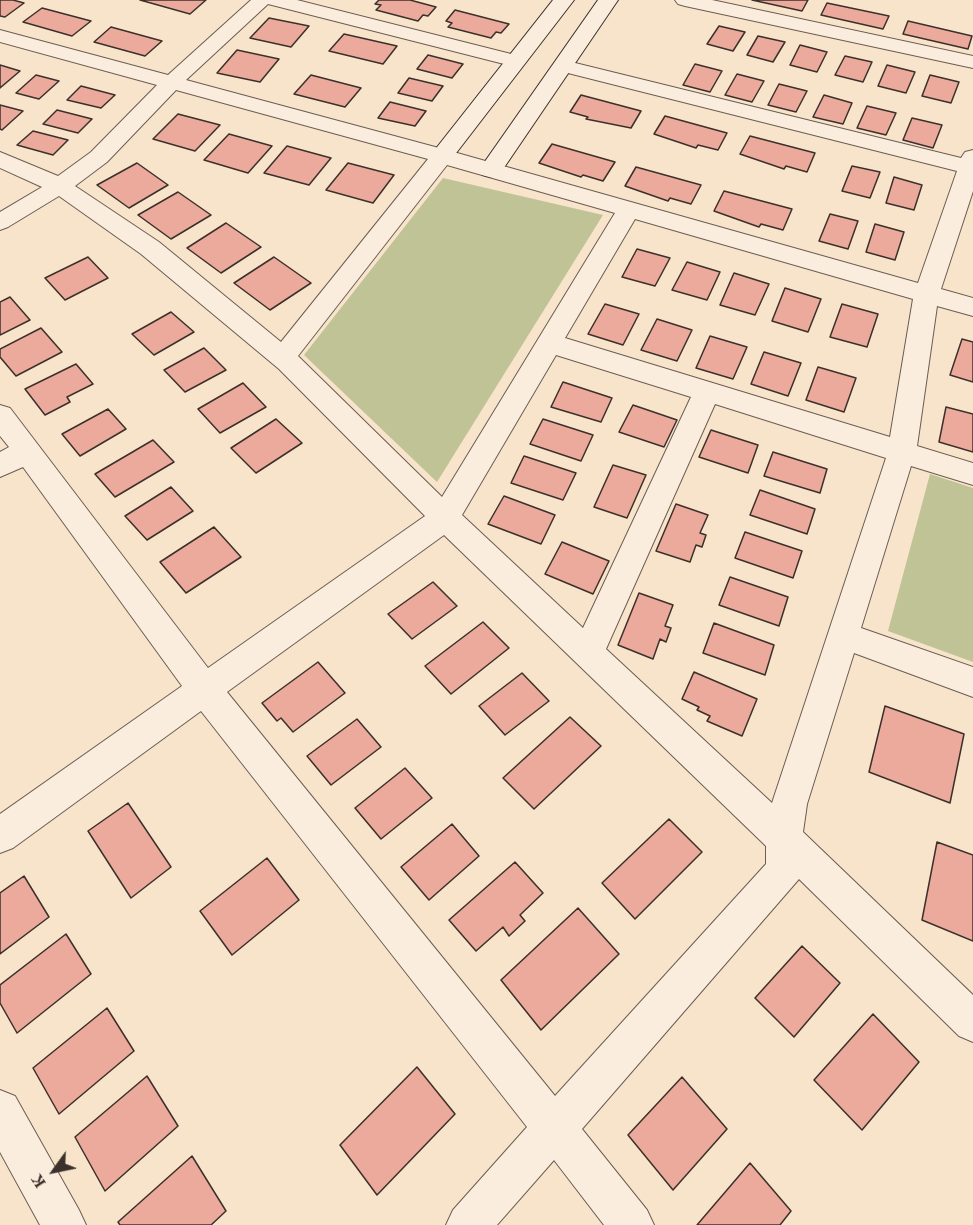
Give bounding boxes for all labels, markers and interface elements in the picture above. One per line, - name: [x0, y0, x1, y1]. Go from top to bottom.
- north arrow: [24, 1141, 84, 1201]
- text: K: [26, 1170, 51, 1192]

